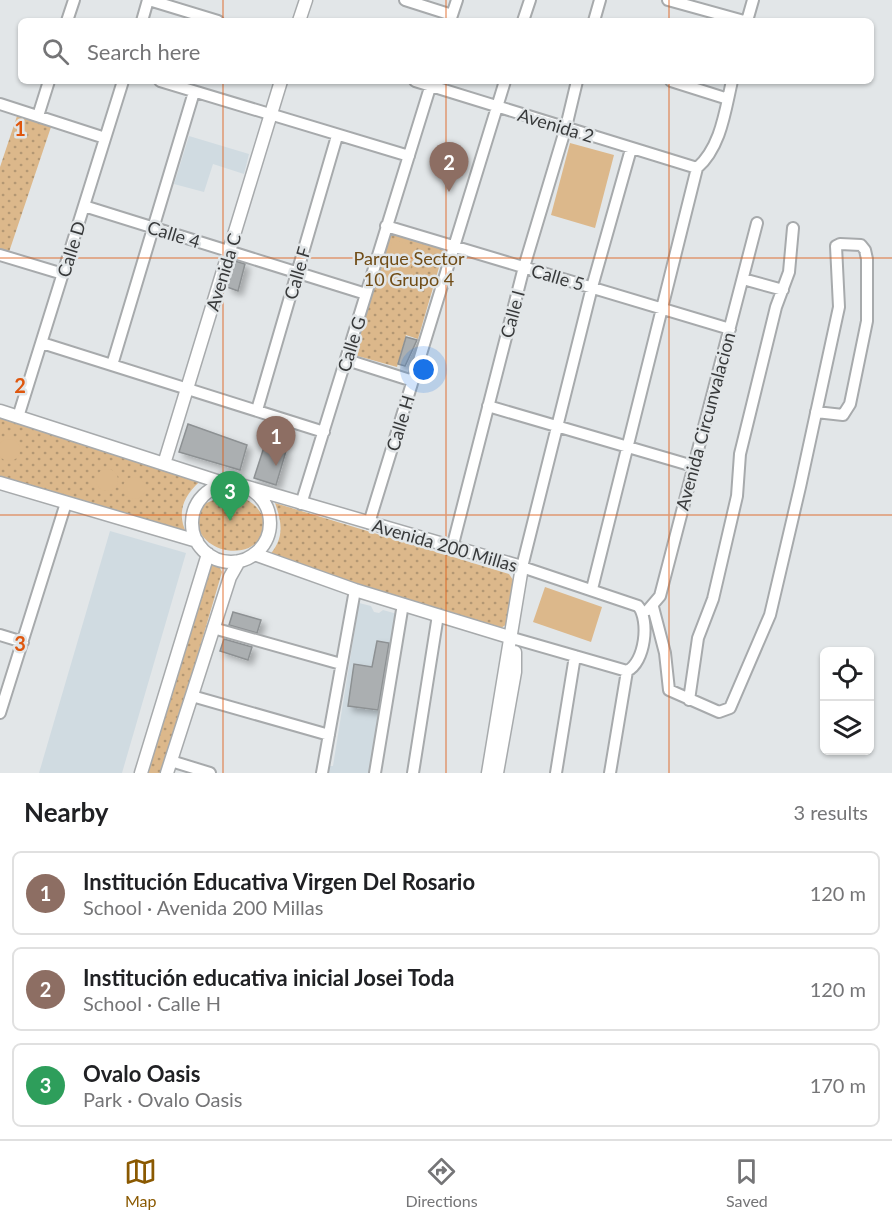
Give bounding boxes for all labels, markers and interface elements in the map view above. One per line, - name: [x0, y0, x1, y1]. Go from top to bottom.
- search box: [18, 18, 874, 84]
- icon: search: [39, 35, 72, 68]
- text: Search here: [87, 38, 200, 65]
- street label: Avenida 2: [515, 103, 597, 147]
- text: 1: [14, 116, 26, 140]
- pin: 2: [430, 142, 468, 192]
- street label: Calle 4: [145, 216, 203, 252]
- street label: Calle D: [52, 218, 90, 280]
- street label: Avenida C: [201, 231, 245, 313]
- street label: Calle F: [279, 244, 315, 302]
- park label: Parque Sector 10 Grupo 4: [354, 247, 465, 290]
- street label: Calle 5: [529, 259, 587, 295]
- street label: Calle I: [495, 288, 529, 340]
- street label: Calle G: [332, 314, 370, 374]
- street label: Avenida Circunvalacion: [671, 330, 739, 512]
- your location: [409, 355, 438, 384]
- text: 2: [14, 373, 26, 397]
- street label: Calle H: [381, 392, 419, 454]
- pin: 1: [256, 416, 296, 466]
- pin: 3: [210, 472, 250, 521]
- street label: Avenida 200 Millas: [370, 514, 520, 576]
- text: 3: [14, 631, 26, 655]
- map controls: [820, 647, 874, 755]
- button: locate: [820, 647, 874, 701]
- button: layers: [820, 701, 874, 755]
- text: Nearby: [24, 796, 109, 828]
- text: 3 results: [793, 800, 868, 824]
- text: Institución Educativa Virgen Del Rosario: [83, 868, 475, 895]
- text: 1: [40, 881, 51, 905]
- text: 120 m: [810, 881, 866, 905]
- text: School · Avenida 200 Millas: [83, 895, 323, 919]
- text: Institución educativa inicial Josei Toda: [83, 964, 454, 991]
- text: 2: [40, 977, 51, 1001]
- text: 120 m: [810, 977, 866, 1001]
- text: School · Calle H: [83, 991, 221, 1015]
- text: Ovalo Oasis: [83, 1060, 200, 1087]
- text: 3: [40, 1073, 51, 1097]
- text: 170 m: [810, 1073, 866, 1097]
- text: Park · Ovalo Oasis: [83, 1087, 243, 1111]
- tab: Map: [124, 1155, 157, 1210]
- tab: Directions: [405, 1155, 478, 1210]
- tab: Saved: [726, 1155, 768, 1210]

